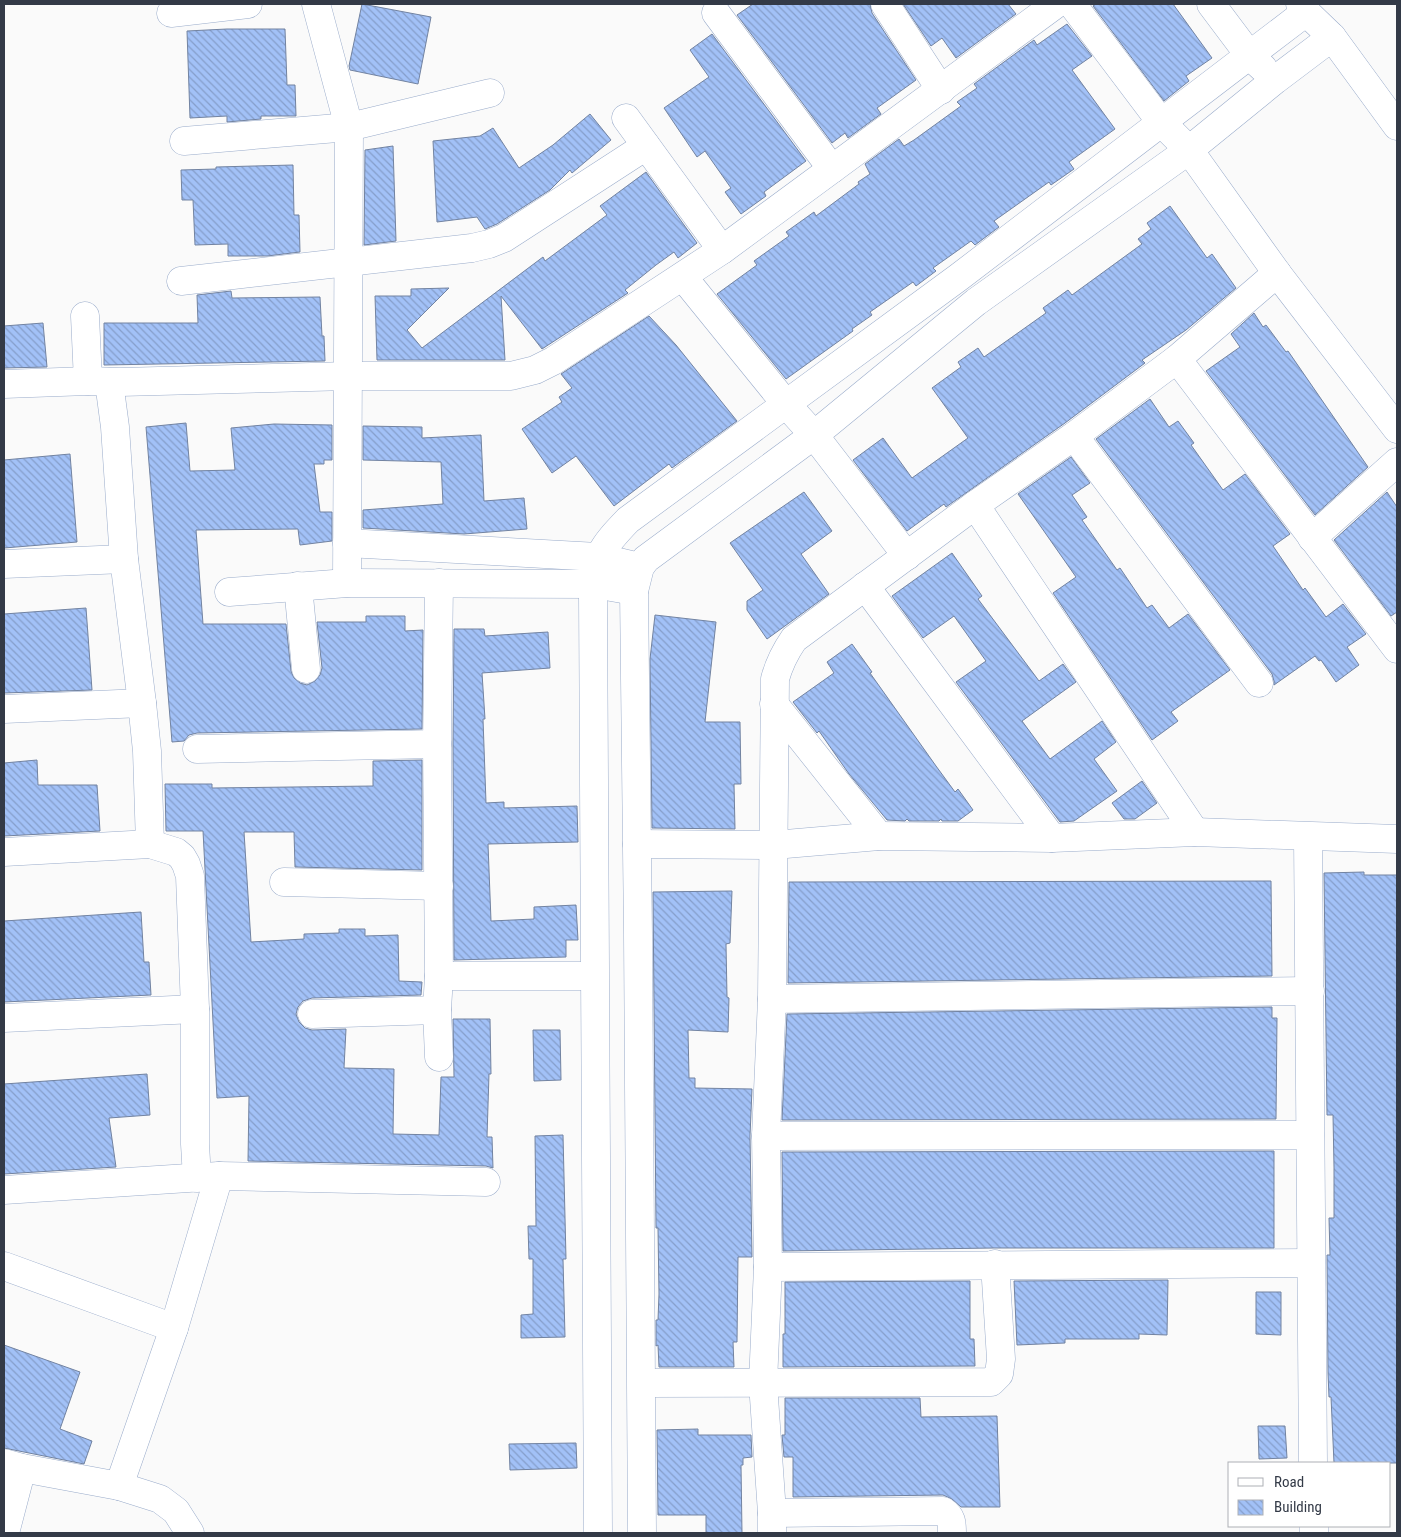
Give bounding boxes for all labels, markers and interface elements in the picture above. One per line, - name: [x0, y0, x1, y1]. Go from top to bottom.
- legend: [1228, 1462, 1391, 1527]
- text: Road: [1274, 1473, 1304, 1491]
- text: Building: [1274, 1498, 1322, 1516]

